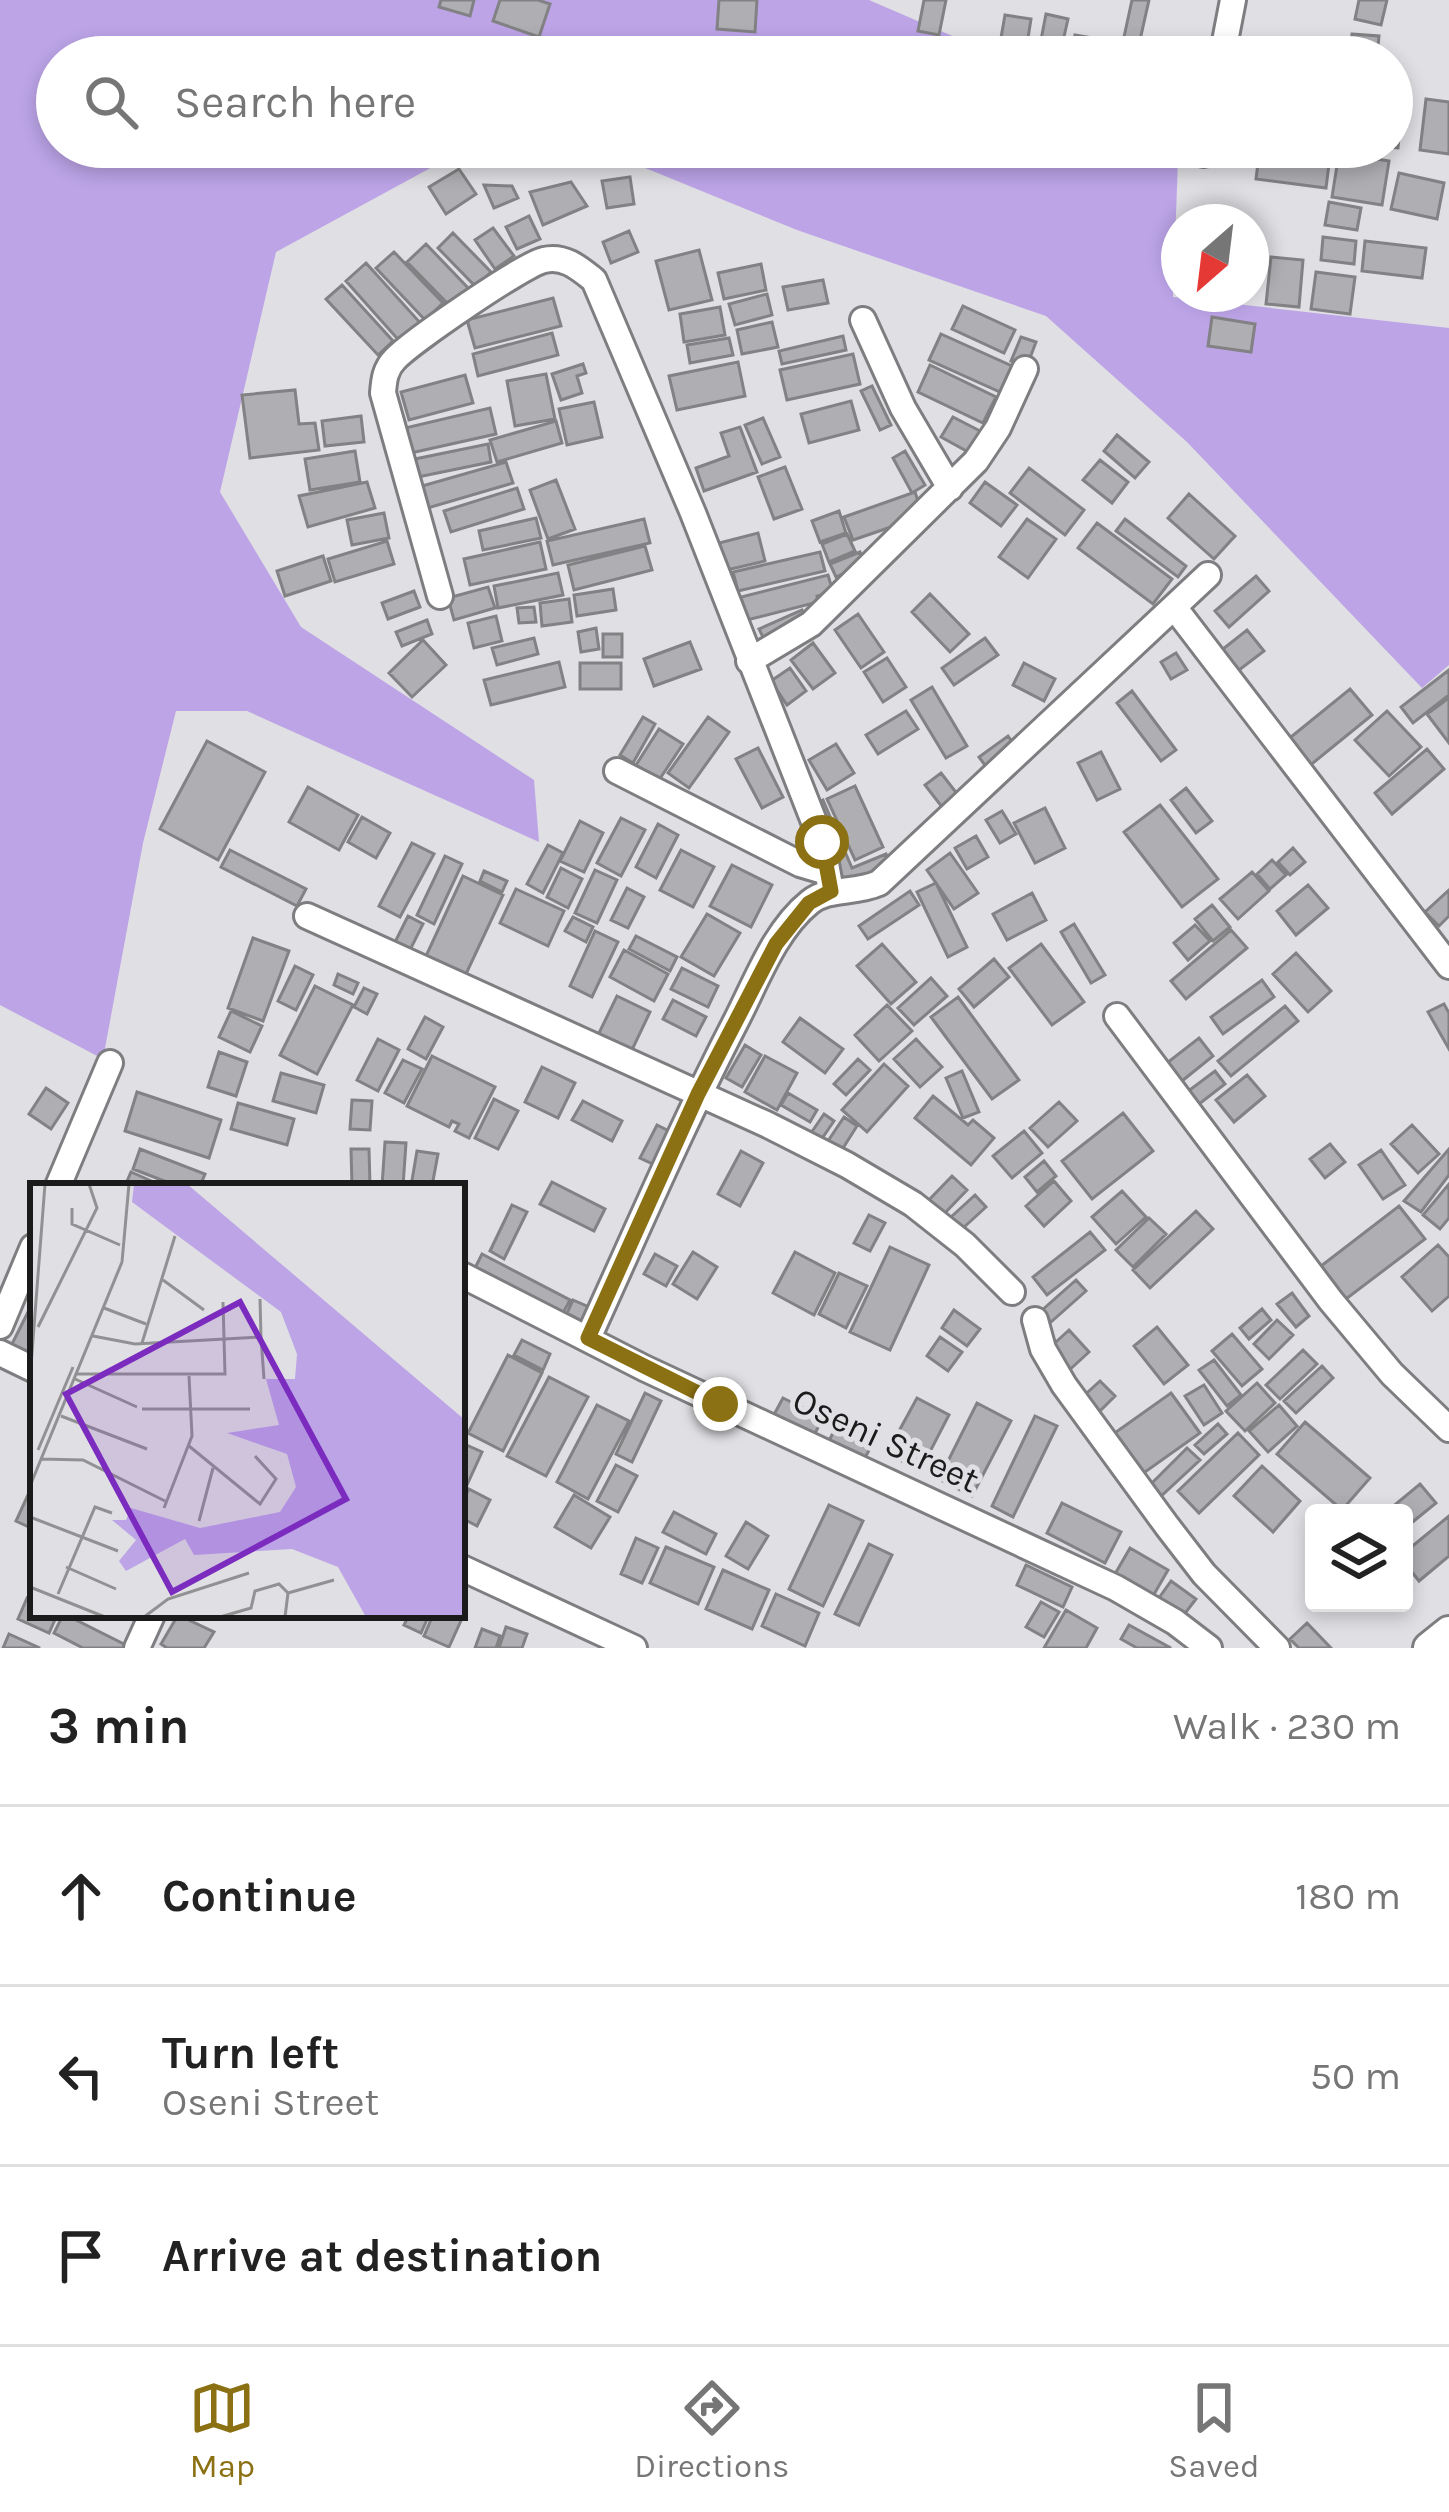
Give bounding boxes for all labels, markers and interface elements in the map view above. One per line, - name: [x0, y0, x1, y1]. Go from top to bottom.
- search box: [36, 36, 1413, 168]
- icon: search: [78, 69, 144, 135]
- text: Search here: [174, 76, 416, 128]
- north arrow: [1161, 204, 1269, 312]
- route start: [795, 815, 849, 869]
- inset map: [30, 1183, 465, 1618]
- route end: [693, 1377, 747, 1431]
- street label: Oseni Street: [786, 1379, 986, 1501]
- map controls: [1305, 1504, 1413, 1612]
- button: layers: [1305, 1504, 1413, 1612]
- text: 3 min: [48, 1696, 190, 1756]
- text: Walk · 230 m: [1173, 1703, 1401, 1749]
- icon: ahead: [48, 1863, 114, 1929]
- text: Continue: [162, 1870, 357, 1922]
- text: 180 m: [1295, 1873, 1401, 1919]
- text: Turn left: [162, 2027, 339, 2079]
- icon: left: [48, 2043, 114, 2109]
- text: 50 m: [1310, 2053, 1401, 2099]
- text: Oseni Street: [162, 2079, 379, 2125]
- icon: arrive: [48, 2223, 114, 2289]
- text: Arrive at destination: [162, 2230, 602, 2282]
- tab: Map: [189, 2375, 255, 2485]
- tab: Directions: [634, 2375, 789, 2485]
- tab: Saved: [1168, 2375, 1260, 2485]

